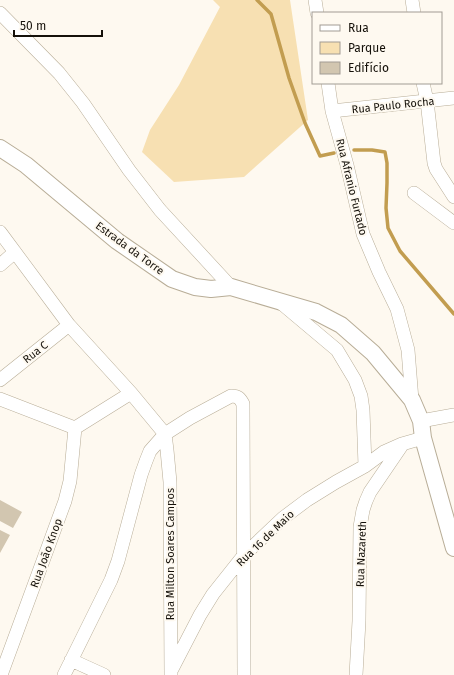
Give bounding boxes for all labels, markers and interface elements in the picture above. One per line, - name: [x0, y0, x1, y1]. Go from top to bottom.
- scale bar: [14, 12, 102, 38]
- legend: [312, 12, 442, 84]
- text: 50 m: [20, 19, 46, 33]
- text: Rua: [348, 21, 369, 35]
- text: Parque: [348, 41, 386, 55]
- text: Edifício: [348, 61, 389, 75]
- street label: Rua Paulo Rocha: [351, 95, 435, 116]
- street label: Rua Afranio Furtado: [333, 137, 370, 237]
- street label: Estrada da Torre: [93, 219, 166, 278]
- street label: Rua C: [20, 339, 50, 366]
- street label: Rua Milton Soares Campos: [164, 488, 177, 620]
- street label: Rua 16 de Maio: [234, 508, 297, 569]
- street label: Rua João Knop: [28, 517, 65, 590]
- street label: Rua Nazareth: [354, 521, 369, 587]

